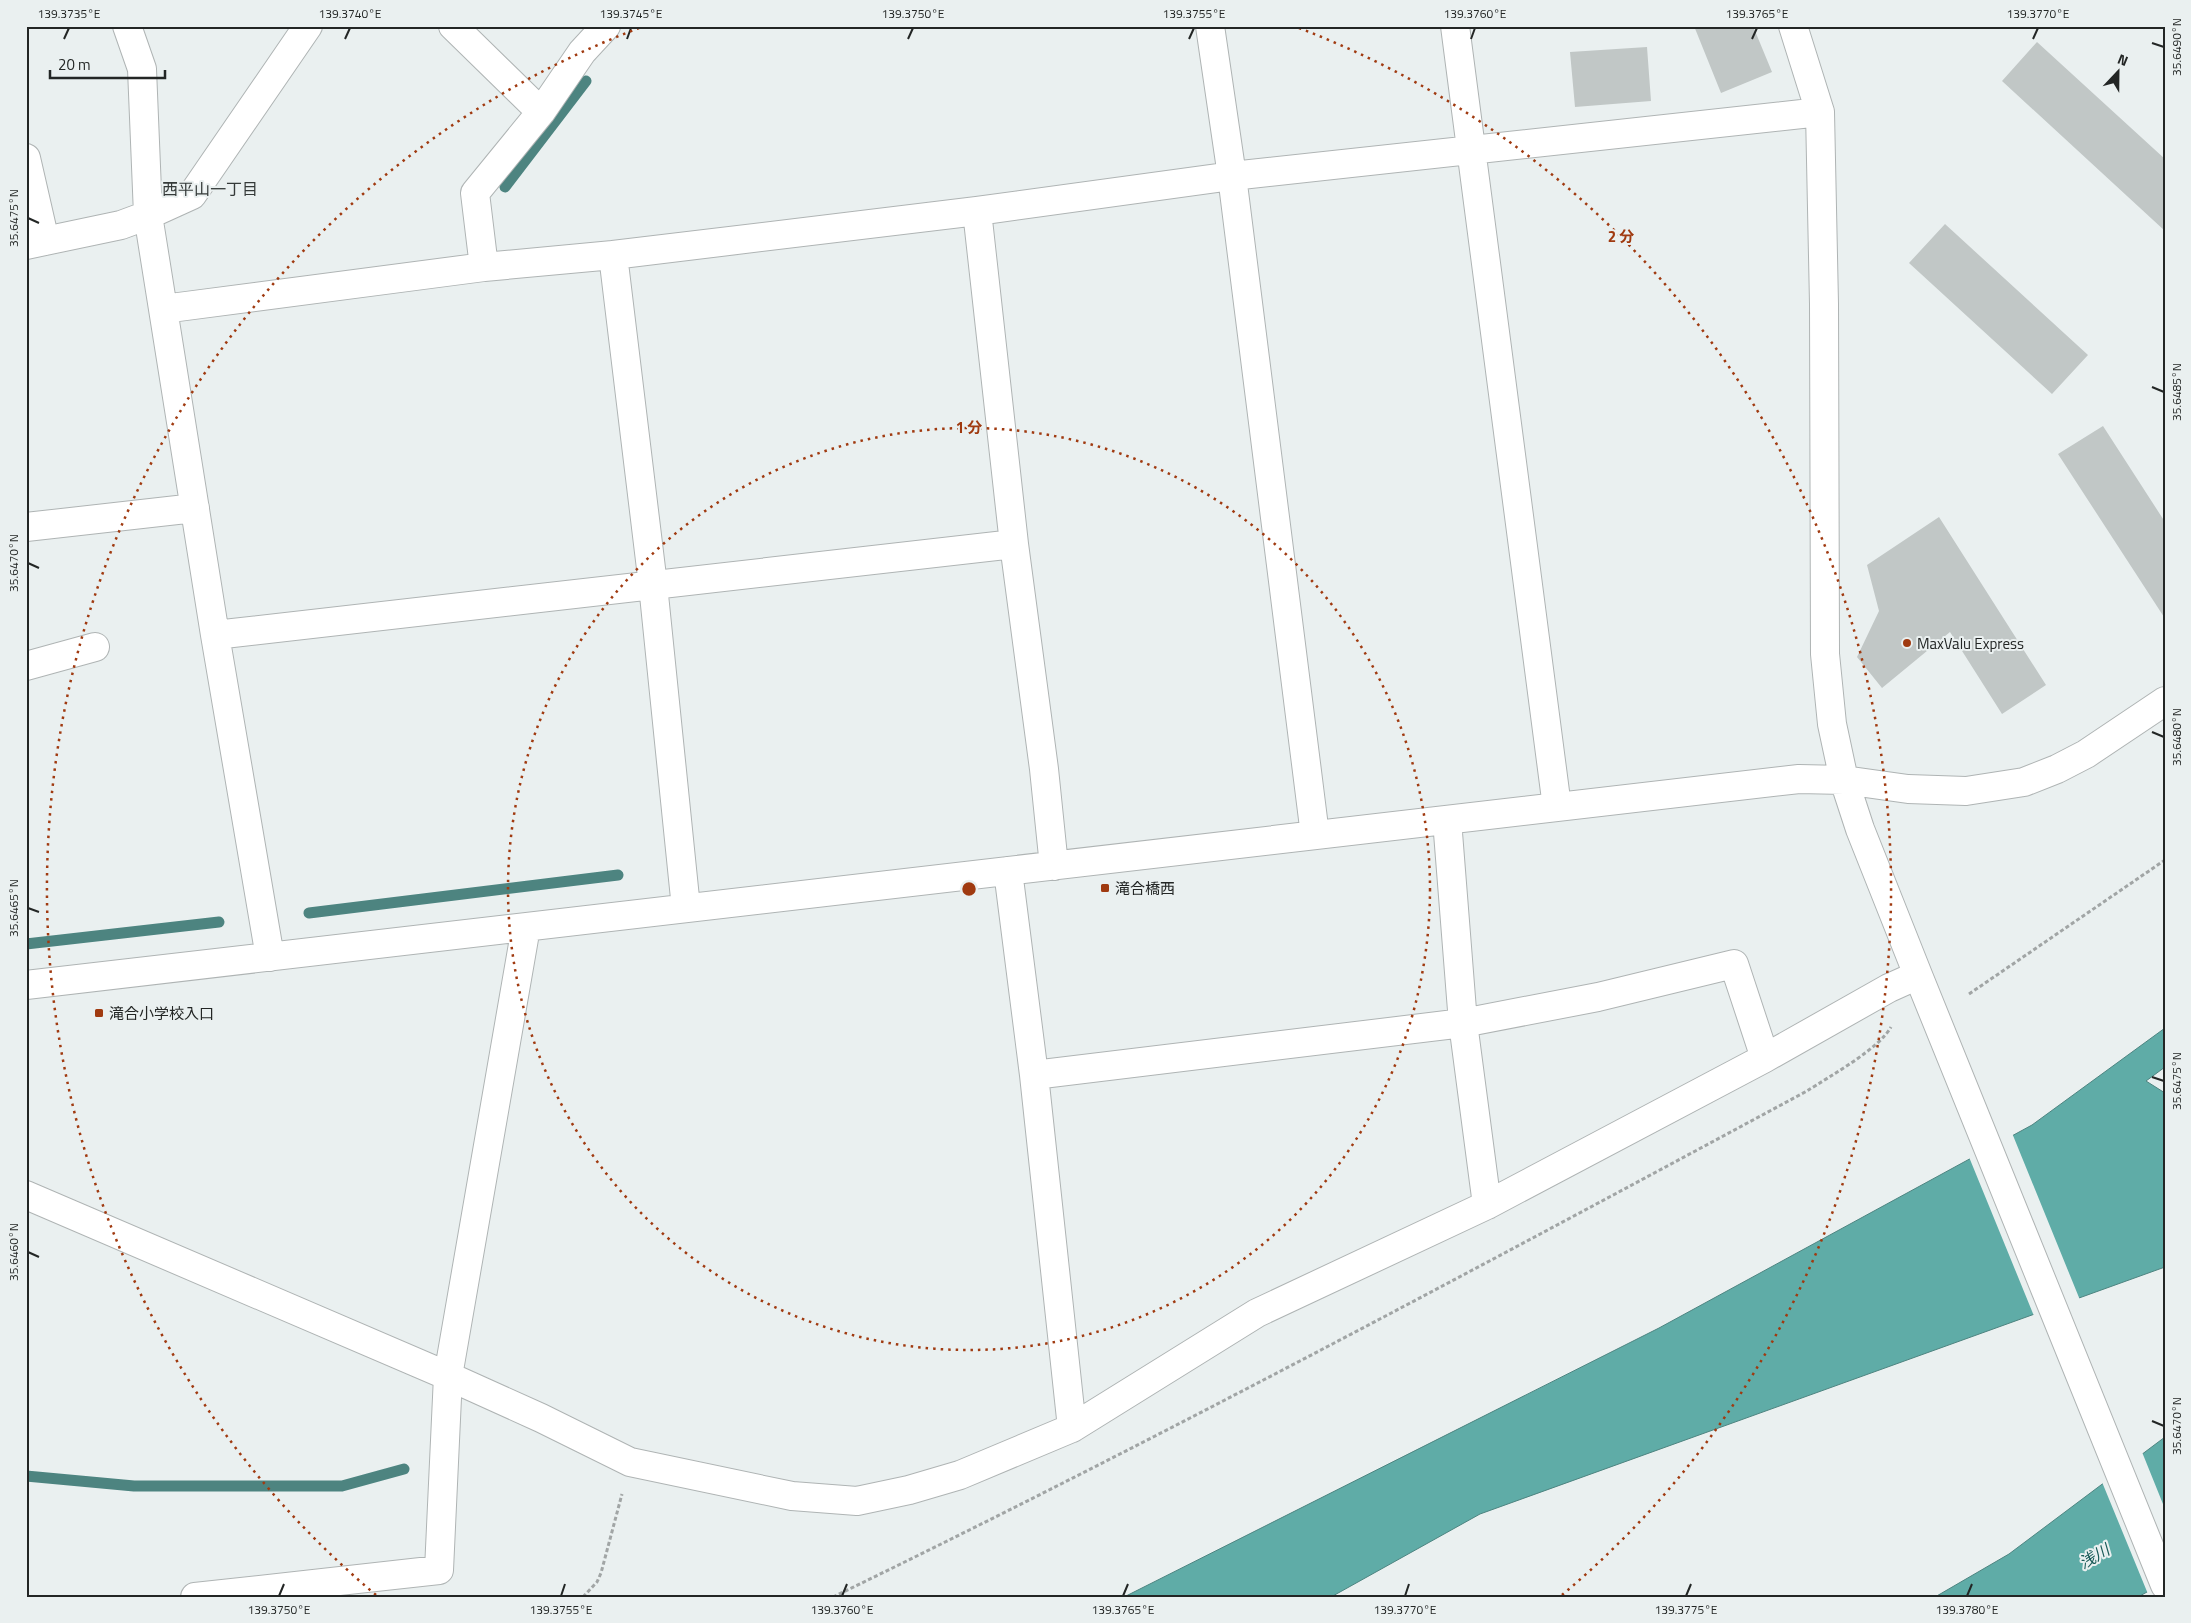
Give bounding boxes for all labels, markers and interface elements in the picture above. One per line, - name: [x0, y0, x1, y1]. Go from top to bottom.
- text: 139.3735°E: [38, 4, 101, 23]
- text: 139.3740°E: [319, 4, 382, 23]
- text: 139.3745°E: [600, 4, 663, 23]
- text: 139.3750°E: [882, 4, 945, 23]
- text: 139.3755°E: [1163, 4, 1226, 23]
- text: 139.3760°E: [1444, 4, 1507, 23]
- text: 139.3765°E: [1726, 4, 1789, 23]
- text: 139.3770°E: [2007, 4, 2070, 23]
- text: 35.6490°N: [2167, 18, 2186, 76]
- scale bar: [50, 48, 165, 80]
- north arrow: [2094, 48, 2144, 98]
- text: N: [2115, 48, 2131, 71]
- text: 20 m: [58, 53, 91, 76]
- district label: 西平山一丁目: [162, 177, 258, 201]
- text: 35.6475°N: [4, 189, 23, 247]
- text: 2 分: [1608, 225, 1634, 248]
- text: 35.6485°N: [2167, 363, 2186, 421]
- text: 1 分: [956, 416, 982, 439]
- text: 35.6470°N: [4, 534, 23, 592]
- place label: MaxValu Express: [1917, 632, 2024, 655]
- marker: MaxValu Express: [1901, 637, 1913, 649]
- text: 35.6480°N: [2167, 708, 2186, 766]
- place label: 滝合橋西: [1115, 877, 1175, 900]
- text: 35.6465°N: [4, 879, 23, 937]
- centre of rings: [960, 880, 978, 898]
- marker: 滝合橋西: [1099, 882, 1111, 894]
- place label: 滝合小学校入口: [109, 1002, 214, 1025]
- marker: 滝合小学校入口: [93, 1007, 105, 1019]
- text: 35.6475°N: [2167, 1052, 2186, 1110]
- text: 35.6460°N: [4, 1223, 23, 1281]
- text: 35.6470°N: [2167, 1397, 2186, 1455]
- water label: 浅川: [2074, 1537, 2116, 1574]
- text: 139.3750°E: [248, 1600, 311, 1619]
- text: 139.3755°E: [530, 1600, 593, 1619]
- text: 139.3760°E: [811, 1600, 874, 1619]
- text: 139.3765°E: [1092, 1600, 1155, 1619]
- text: 139.3770°E: [1374, 1600, 1437, 1619]
- text: 139.3775°E: [1655, 1600, 1718, 1619]
- text: 139.3780°E: [1936, 1600, 1999, 1619]

